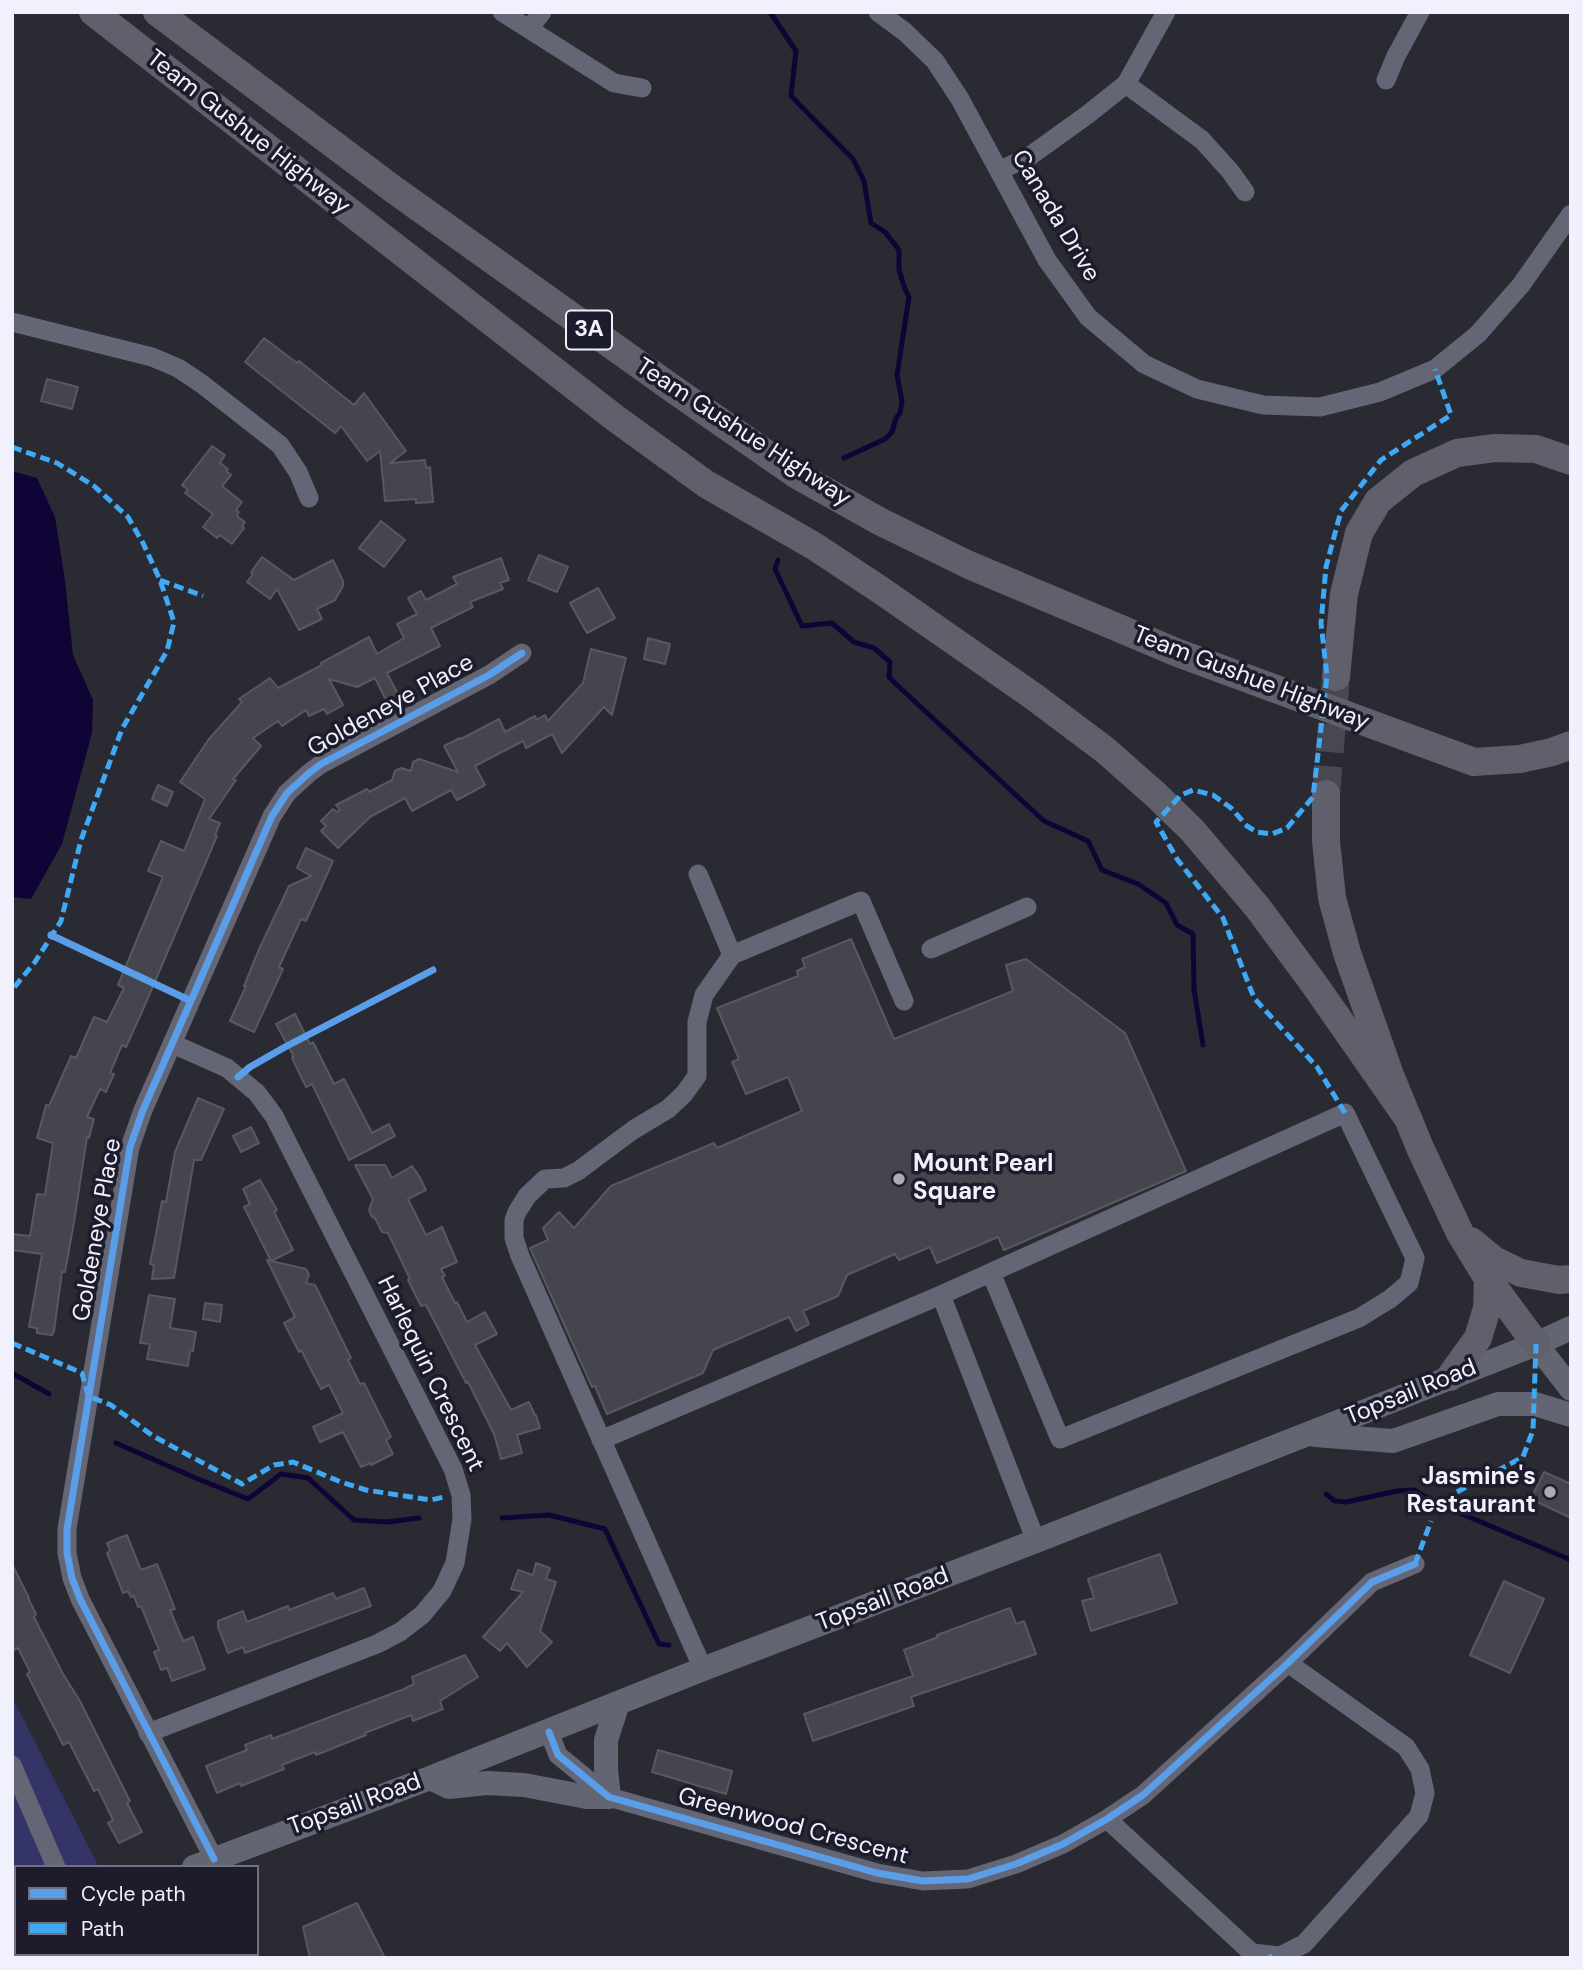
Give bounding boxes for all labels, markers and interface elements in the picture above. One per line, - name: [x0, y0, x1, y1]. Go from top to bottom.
- street label: Team Gushue Highway: [140, 45, 356, 221]
- street label: Canada Drive: [1004, 145, 1106, 287]
- road number: 3A: [566, 310, 612, 350]
- street label: Team Gushue Highway: [630, 353, 856, 513]
- street label: Team Gushue Highway: [1129, 621, 1373, 737]
- street label: Goldeneye Place: [303, 648, 479, 764]
- street label: Goldeneye Place: [68, 1136, 128, 1324]
- place label: Mount Pearl Square: [913, 1151, 1053, 1207]
- marker: Mount Pearl Square: [891, 1171, 907, 1187]
- street label: Harlequin Crescent: [370, 1272, 490, 1476]
- street label: Topsail Road: [1341, 1354, 1481, 1432]
- place label: Jasmine's Restaurant: [1406, 1464, 1536, 1520]
- marker: Jasmine's Restaurant: [1542, 1484, 1558, 1500]
- street label: Topsail Road: [813, 1562, 953, 1638]
- street label: Topsail Road: [285, 1768, 425, 1842]
- street label: Greenwood Crescent: [675, 1782, 911, 1872]
- legend: [14, 1865, 259, 1956]
- text: Cycle path: [81, 1880, 186, 1908]
- text: Path: [81, 1915, 124, 1943]

